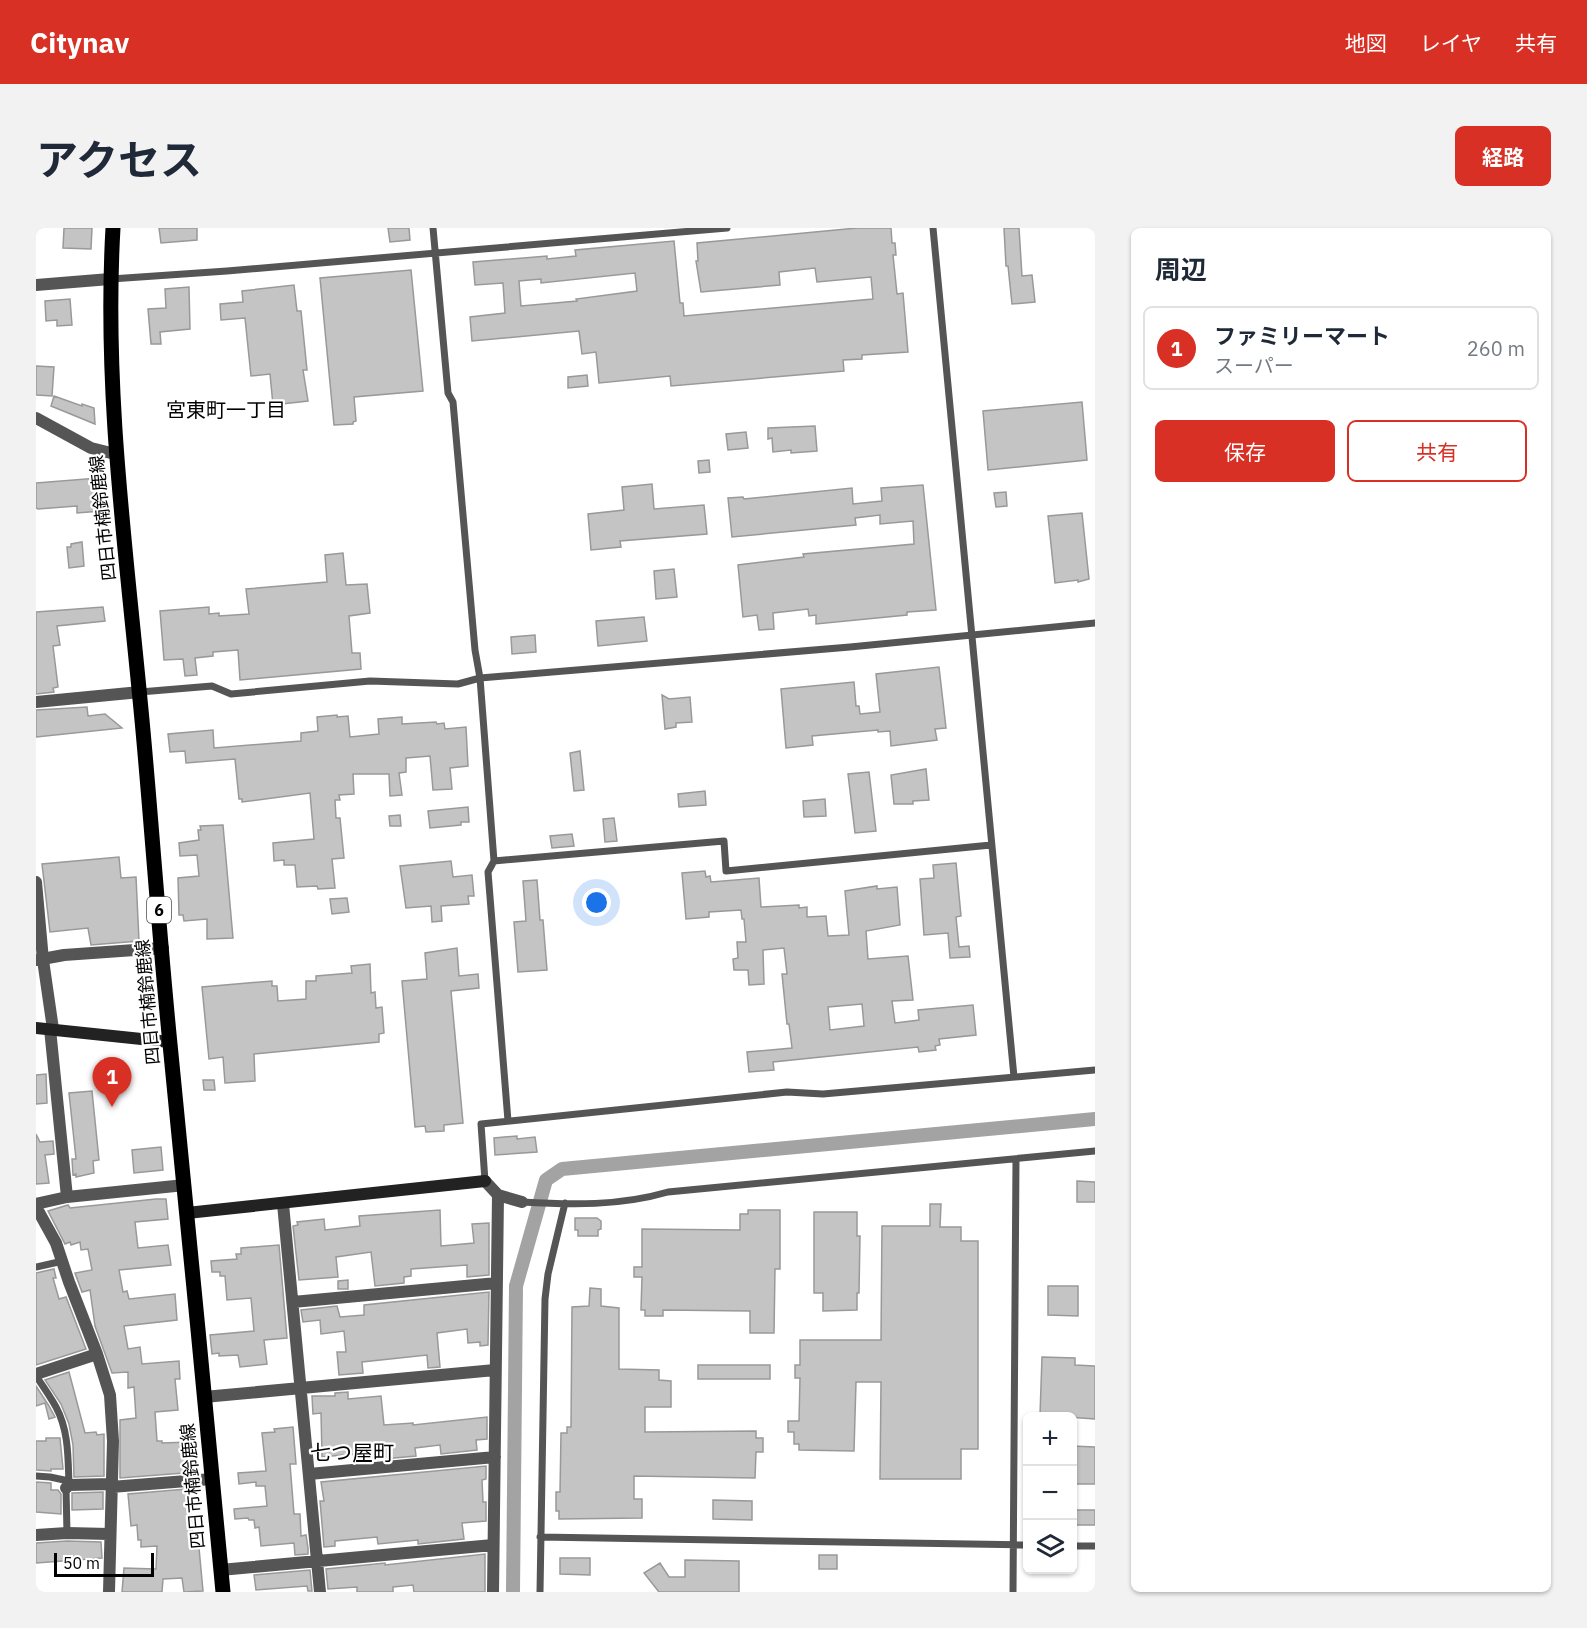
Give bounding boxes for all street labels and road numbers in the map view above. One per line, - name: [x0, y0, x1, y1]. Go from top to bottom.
- street label: 四日市楠鈴鹿線: [84, 454, 121, 582]
- road number: 6: [147, 897, 171, 923]
- street label: 四日市楠鈴鹿線: [131, 938, 164, 1066]
- street label: 四日市楠鈴鹿線: [176, 1422, 209, 1550]

